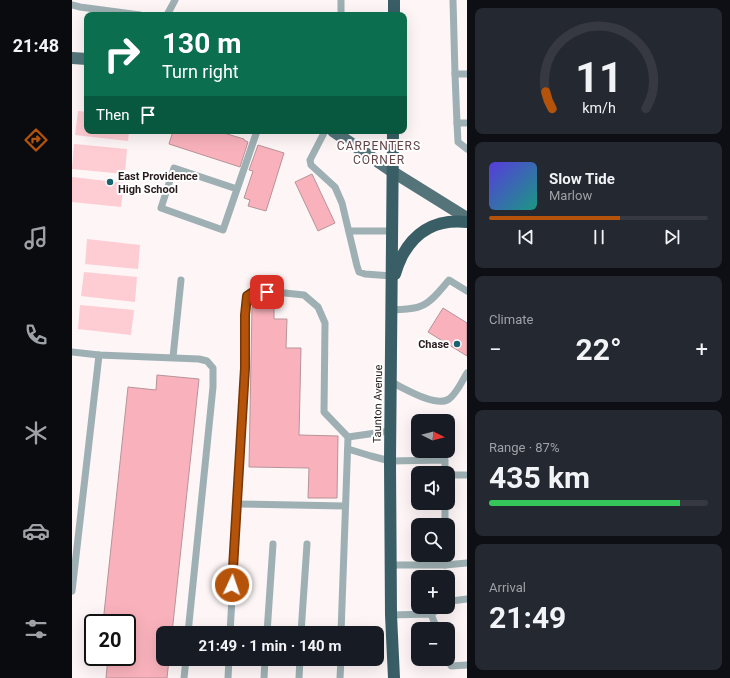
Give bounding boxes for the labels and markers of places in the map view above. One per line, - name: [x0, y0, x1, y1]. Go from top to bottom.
- place label: East Providence High School: [118, 170, 198, 196]
- marker: East Providence High School: [105, 177, 115, 187]
- pin: [250, 275, 284, 309]
- place label: Chase: [418, 338, 449, 351]
- marker: Chase: [452, 339, 462, 349]

